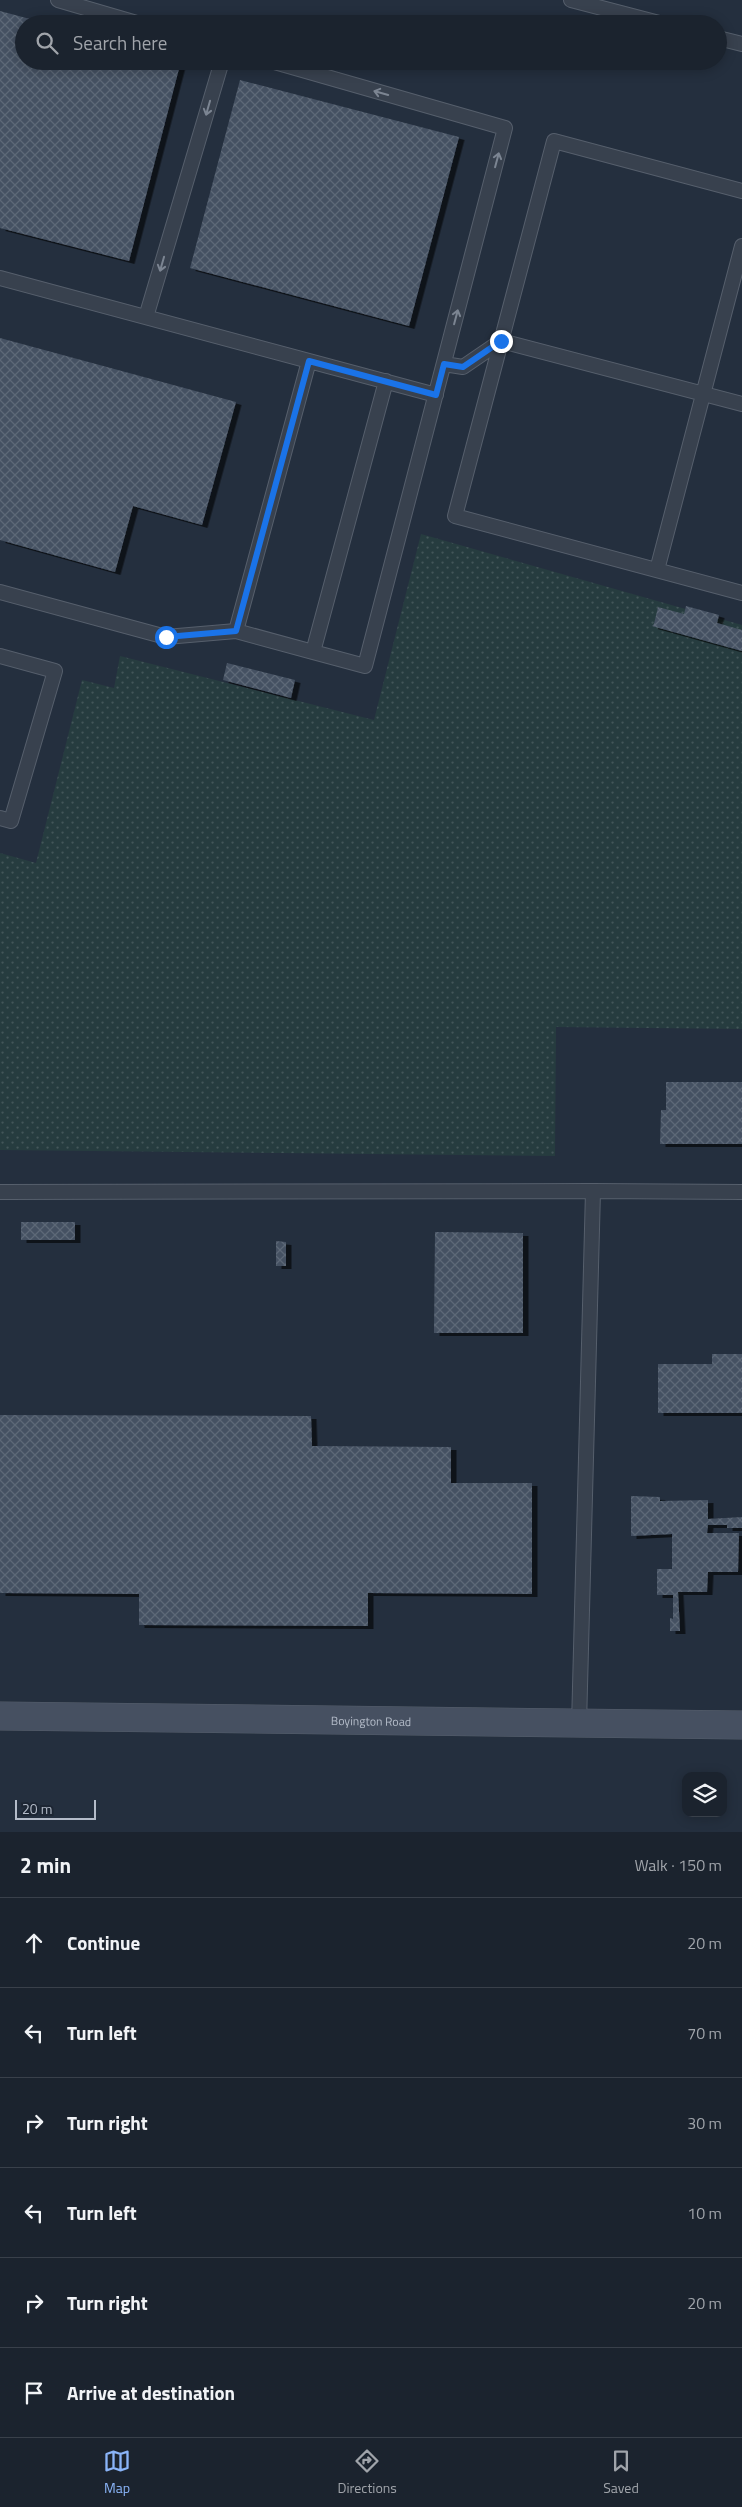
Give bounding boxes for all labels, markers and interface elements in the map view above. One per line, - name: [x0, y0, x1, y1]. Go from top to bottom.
- search box: [15, 15, 727, 70]
- text: Search here: [73, 28, 167, 57]
- icon: search: [33, 29, 61, 57]
- one-way arrow: [373, 87, 389, 97]
- one-way arrow: [202, 100, 212, 116]
- one-way arrow: [493, 152, 502, 168]
- one-way arrow: [157, 256, 167, 272]
- one-way arrow: [452, 310, 461, 326]
- route end: [490, 330, 513, 353]
- route start: [155, 626, 178, 649]
- street label: Boyington Road: [331, 1711, 411, 1730]
- map controls: [682, 1772, 727, 1817]
- button: layers: [682, 1772, 727, 1817]
- scale bar: [15, 1797, 96, 1820]
- text: 20 m: [22, 1798, 52, 1819]
- text: 2 min: [20, 1849, 71, 1881]
- text: Walk · 150 m: [634, 1853, 722, 1877]
- text: Continue: [67, 1928, 140, 1957]
- icon: ahead: [20, 1929, 48, 1957]
- text: 20 m: [687, 1931, 722, 1955]
- text: Turn left: [67, 2018, 137, 2047]
- icon: left: [20, 2019, 48, 2047]
- text: 70 m: [687, 2021, 722, 2045]
- text: Turn right: [67, 2108, 148, 2137]
- icon: right: [20, 2109, 48, 2137]
- text: 30 m: [687, 2111, 722, 2135]
- text: Turn left: [67, 2198, 137, 2227]
- icon: left: [20, 2199, 48, 2227]
- text: 10 m: [687, 2201, 722, 2225]
- text: Turn right: [67, 2288, 148, 2317]
- icon: right: [20, 2289, 48, 2317]
- text: 20 m: [687, 2291, 722, 2315]
- text: Arrive at destination: [67, 2378, 235, 2407]
- icon: arrive: [20, 2379, 48, 2407]
- tab: Map: [103, 2447, 131, 2498]
- tab: Directions: [337, 2447, 397, 2498]
- tab: Saved: [603, 2447, 639, 2498]

